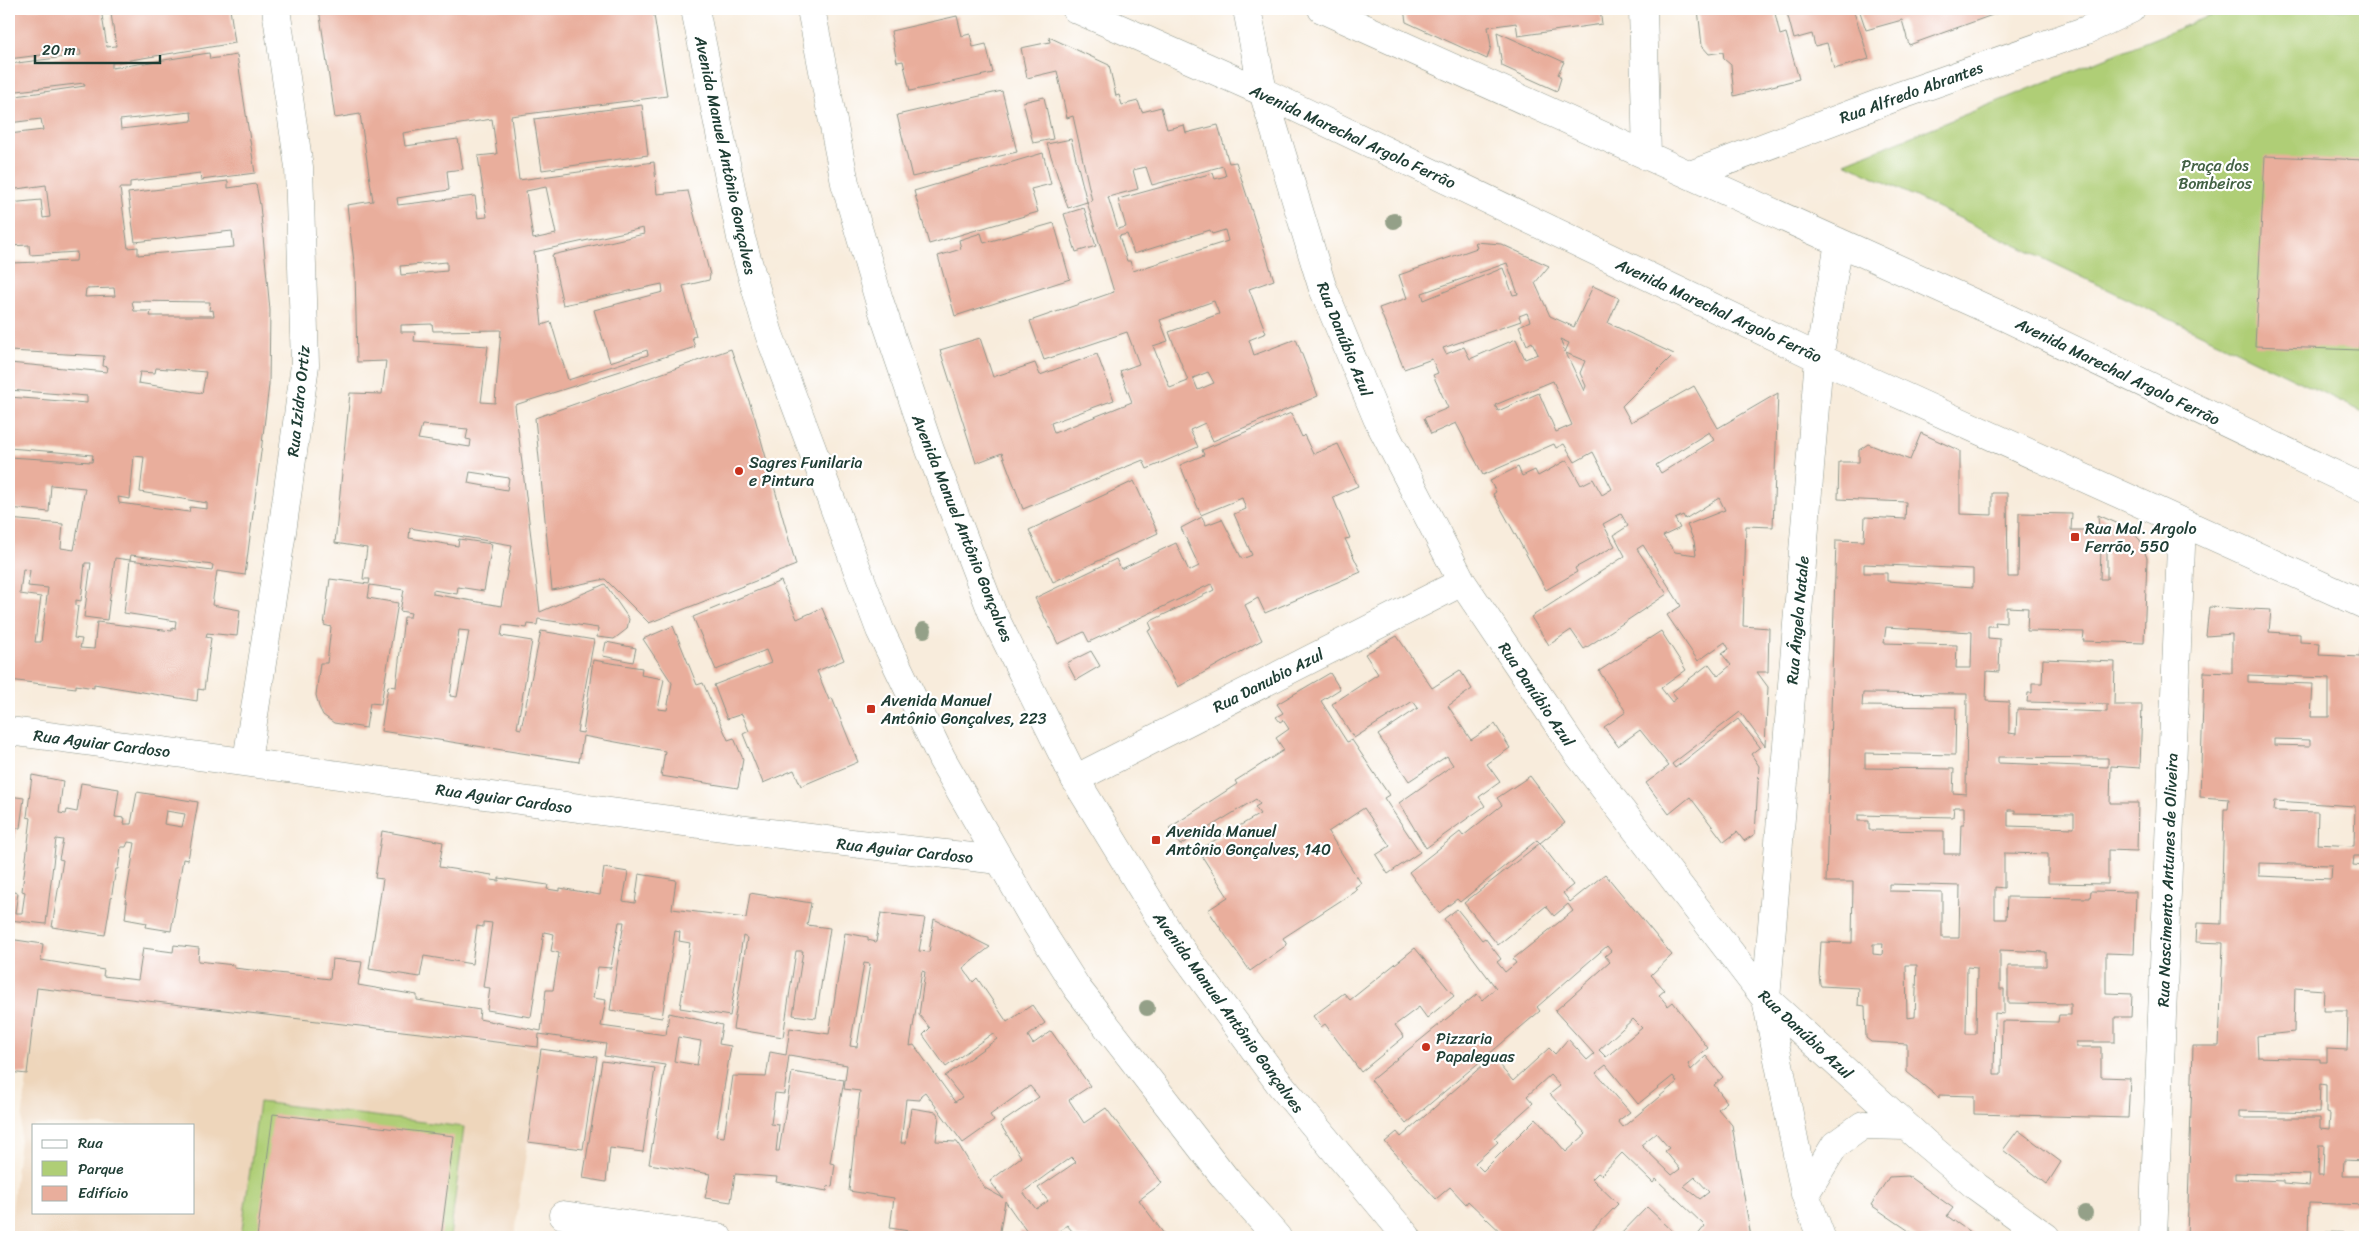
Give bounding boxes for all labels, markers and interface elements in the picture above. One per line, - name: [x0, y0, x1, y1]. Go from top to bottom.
- scale bar: [35, 32, 160, 64]
- street label: Avenida Manuel Antônio Gonçalves: [686, 32, 765, 278]
- text: 20 m: [42, 37, 76, 63]
- street label: Rua Alfredo Abrantes: [1835, 53, 1987, 132]
- street label: Avenida Marechal Argolo Ferrão: [1244, 75, 1461, 197]
- park label: Praça dos Bombeiros: [2178, 151, 2253, 198]
- street label: Avenida Marechal Argolo Ferrão: [1610, 249, 1827, 371]
- street label: Rua Danúbio Azul: [1308, 277, 1381, 401]
- street label: Avenida Marechal Argolo Ferrão: [2010, 309, 2225, 434]
- street label: Rua Izidro Ortiz: [278, 343, 319, 458]
- street label: Avenida Manuel Antônio Gonçalves: [903, 409, 1022, 647]
- place label: Sagres Funilaria e Pintura: [749, 448, 863, 495]
- marker: Sagres Funilaria e Pintura: [733, 465, 745, 477]
- place label: Rua Mal. Argolo Ferrão, 550: [2085, 514, 2197, 561]
- marker: Rua Mal. Argolo Ferrão, 550: [2069, 531, 2081, 543]
- street label: Rua Ângela Natale: [1777, 554, 1818, 686]
- street label: Rua Danúbio Azul: [1491, 636, 1583, 753]
- street label: Rua Danubio Azul: [1207, 640, 1329, 721]
- place label: Avenida Manuel Antônio Gonçalves, 223: [880, 686, 1047, 733]
- marker: Avenida Manuel Antônio Gonçalves, 223: [865, 703, 877, 715]
- street label: Rua Aguiar Cardoso: [32, 721, 172, 766]
- street label: Rua Nascimento Antunes de Oliveira: [2149, 752, 2186, 1008]
- street label: Rua Aguiar Cardoso: [434, 775, 574, 822]
- place label: Avenida Manuel Antônio Gonçalves, 140: [1165, 817, 1331, 864]
- street label: Rua Aguiar Cardoso: [835, 829, 975, 872]
- marker: Avenida Manuel Antônio Gonçalves, 140: [1150, 834, 1162, 846]
- street label: Avenida Manuel Antônio Gonçalves: [1145, 904, 1312, 1120]
- street label: Rua Danúbio Azul: [1751, 982, 1860, 1087]
- place label: Pizzaria Papaleguas: [1436, 1024, 1515, 1071]
- marker: Pizzaria Papaleguas: [1420, 1041, 1432, 1053]
- legend: [32, 1124, 195, 1214]
- text: Rua: [78, 1130, 103, 1156]
- text: Parque: [78, 1156, 123, 1182]
- text: Edifício: [78, 1180, 129, 1206]

